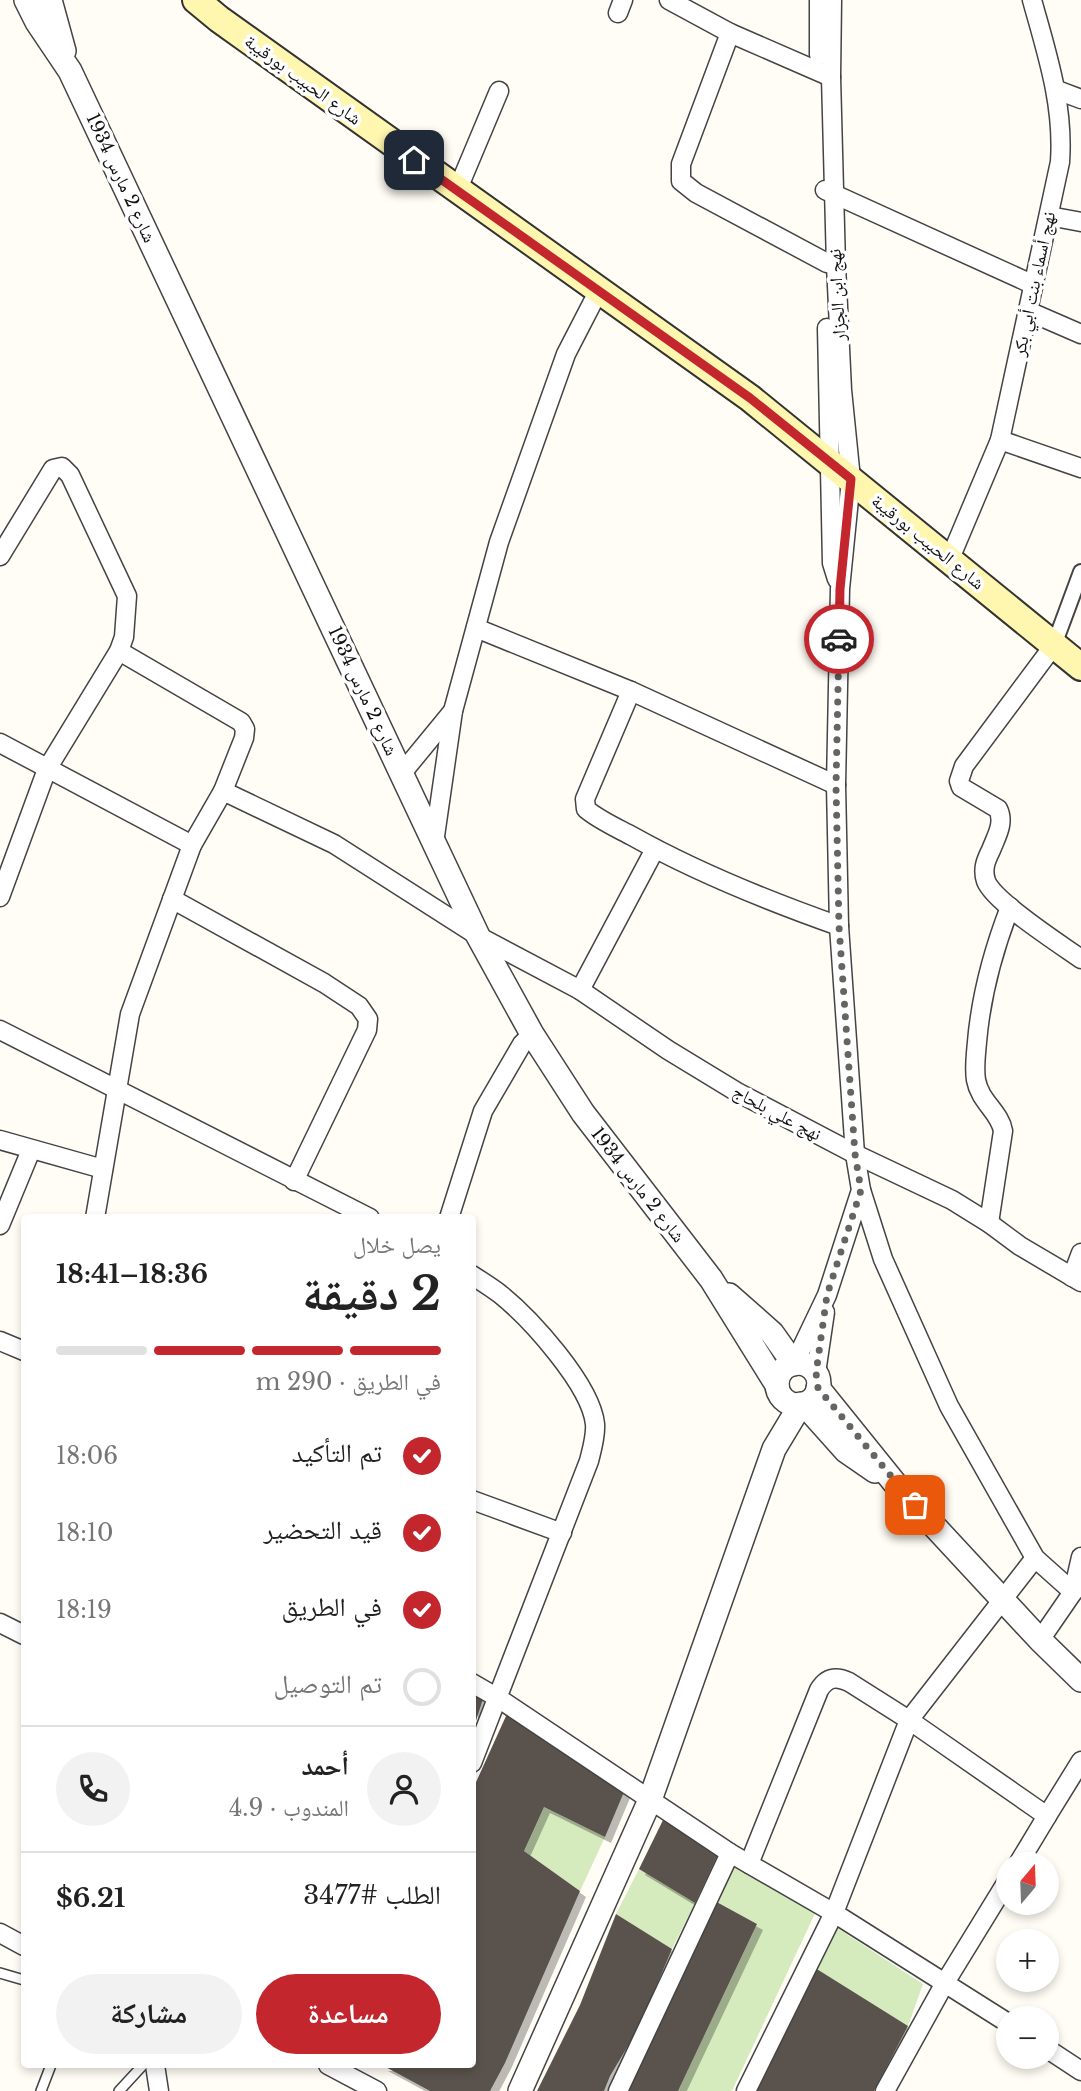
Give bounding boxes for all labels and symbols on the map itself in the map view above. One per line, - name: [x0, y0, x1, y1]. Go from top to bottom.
- street label: شارع الحبيب بورقيبة: [240, 30, 366, 130]
- street label: شارع 2 مارس 1934: [81, 110, 161, 246]
- pin: [384, 130, 444, 190]
- street label: نهج أسماء بنت أبي بكر: [1008, 210, 1064, 360]
- street label: نهج ابن الجزار: [824, 248, 851, 343]
- street label: شارع الحبيب بورقيبة: [867, 490, 989, 594]
- courier: [804, 604, 874, 674]
- street label: شارع 2 مارس 1934: [323, 623, 403, 759]
- street label: نهج علي بلحاج: [727, 1080, 825, 1149]
- street label: شارع 2 مارس 1934: [586, 1123, 690, 1247]
- pin: [885, 1475, 945, 1535]
- north arrow: [996, 1852, 1059, 1914]

